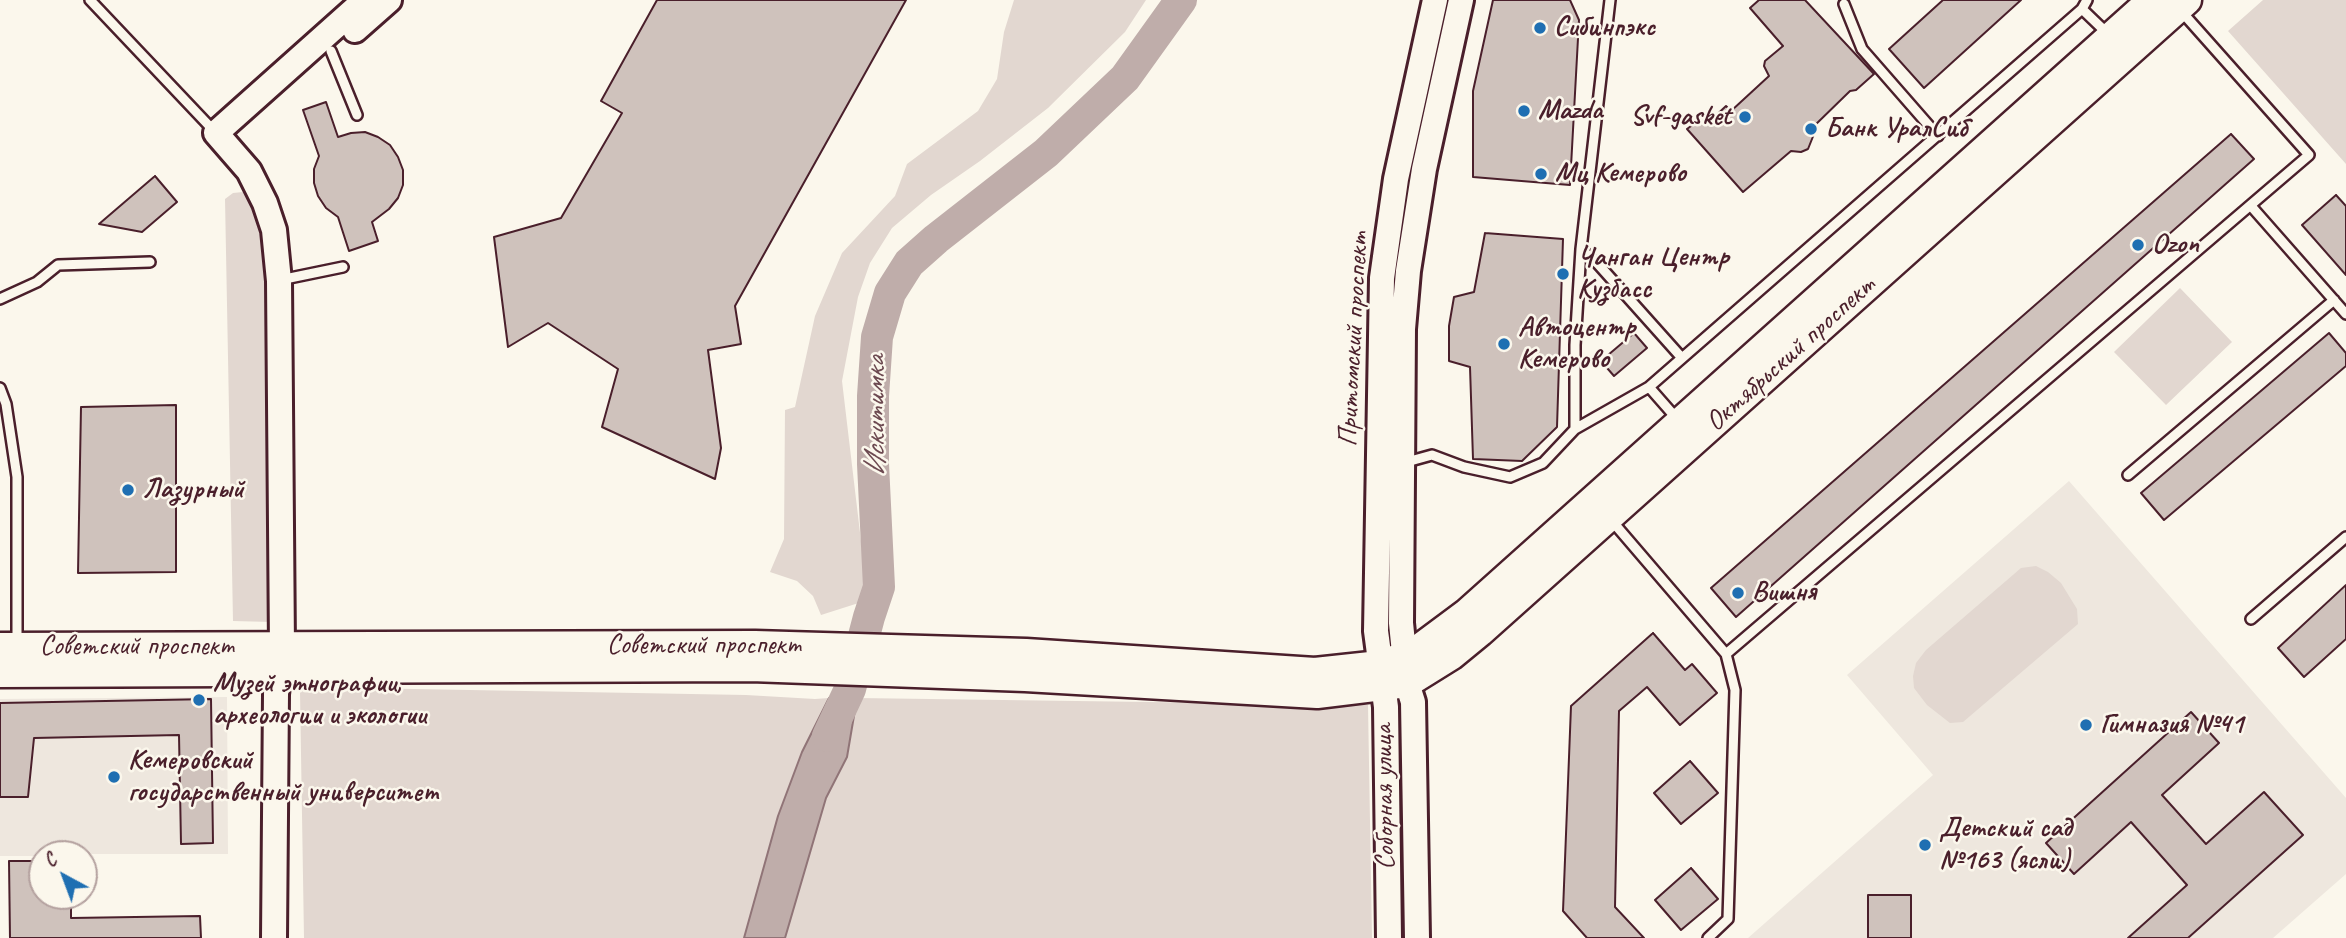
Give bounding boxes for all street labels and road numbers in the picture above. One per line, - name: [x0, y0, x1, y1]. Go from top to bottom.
- street label: Притомский проспект: [1332, 231, 1376, 447]
- street label: Октябрьский проспект: [1699, 269, 1883, 439]
- street label: Советский проспект: [607, 629, 801, 663]
- street label: Советский проспект: [40, 630, 234, 664]
- street label: Соборная улица: [1367, 724, 1403, 870]

